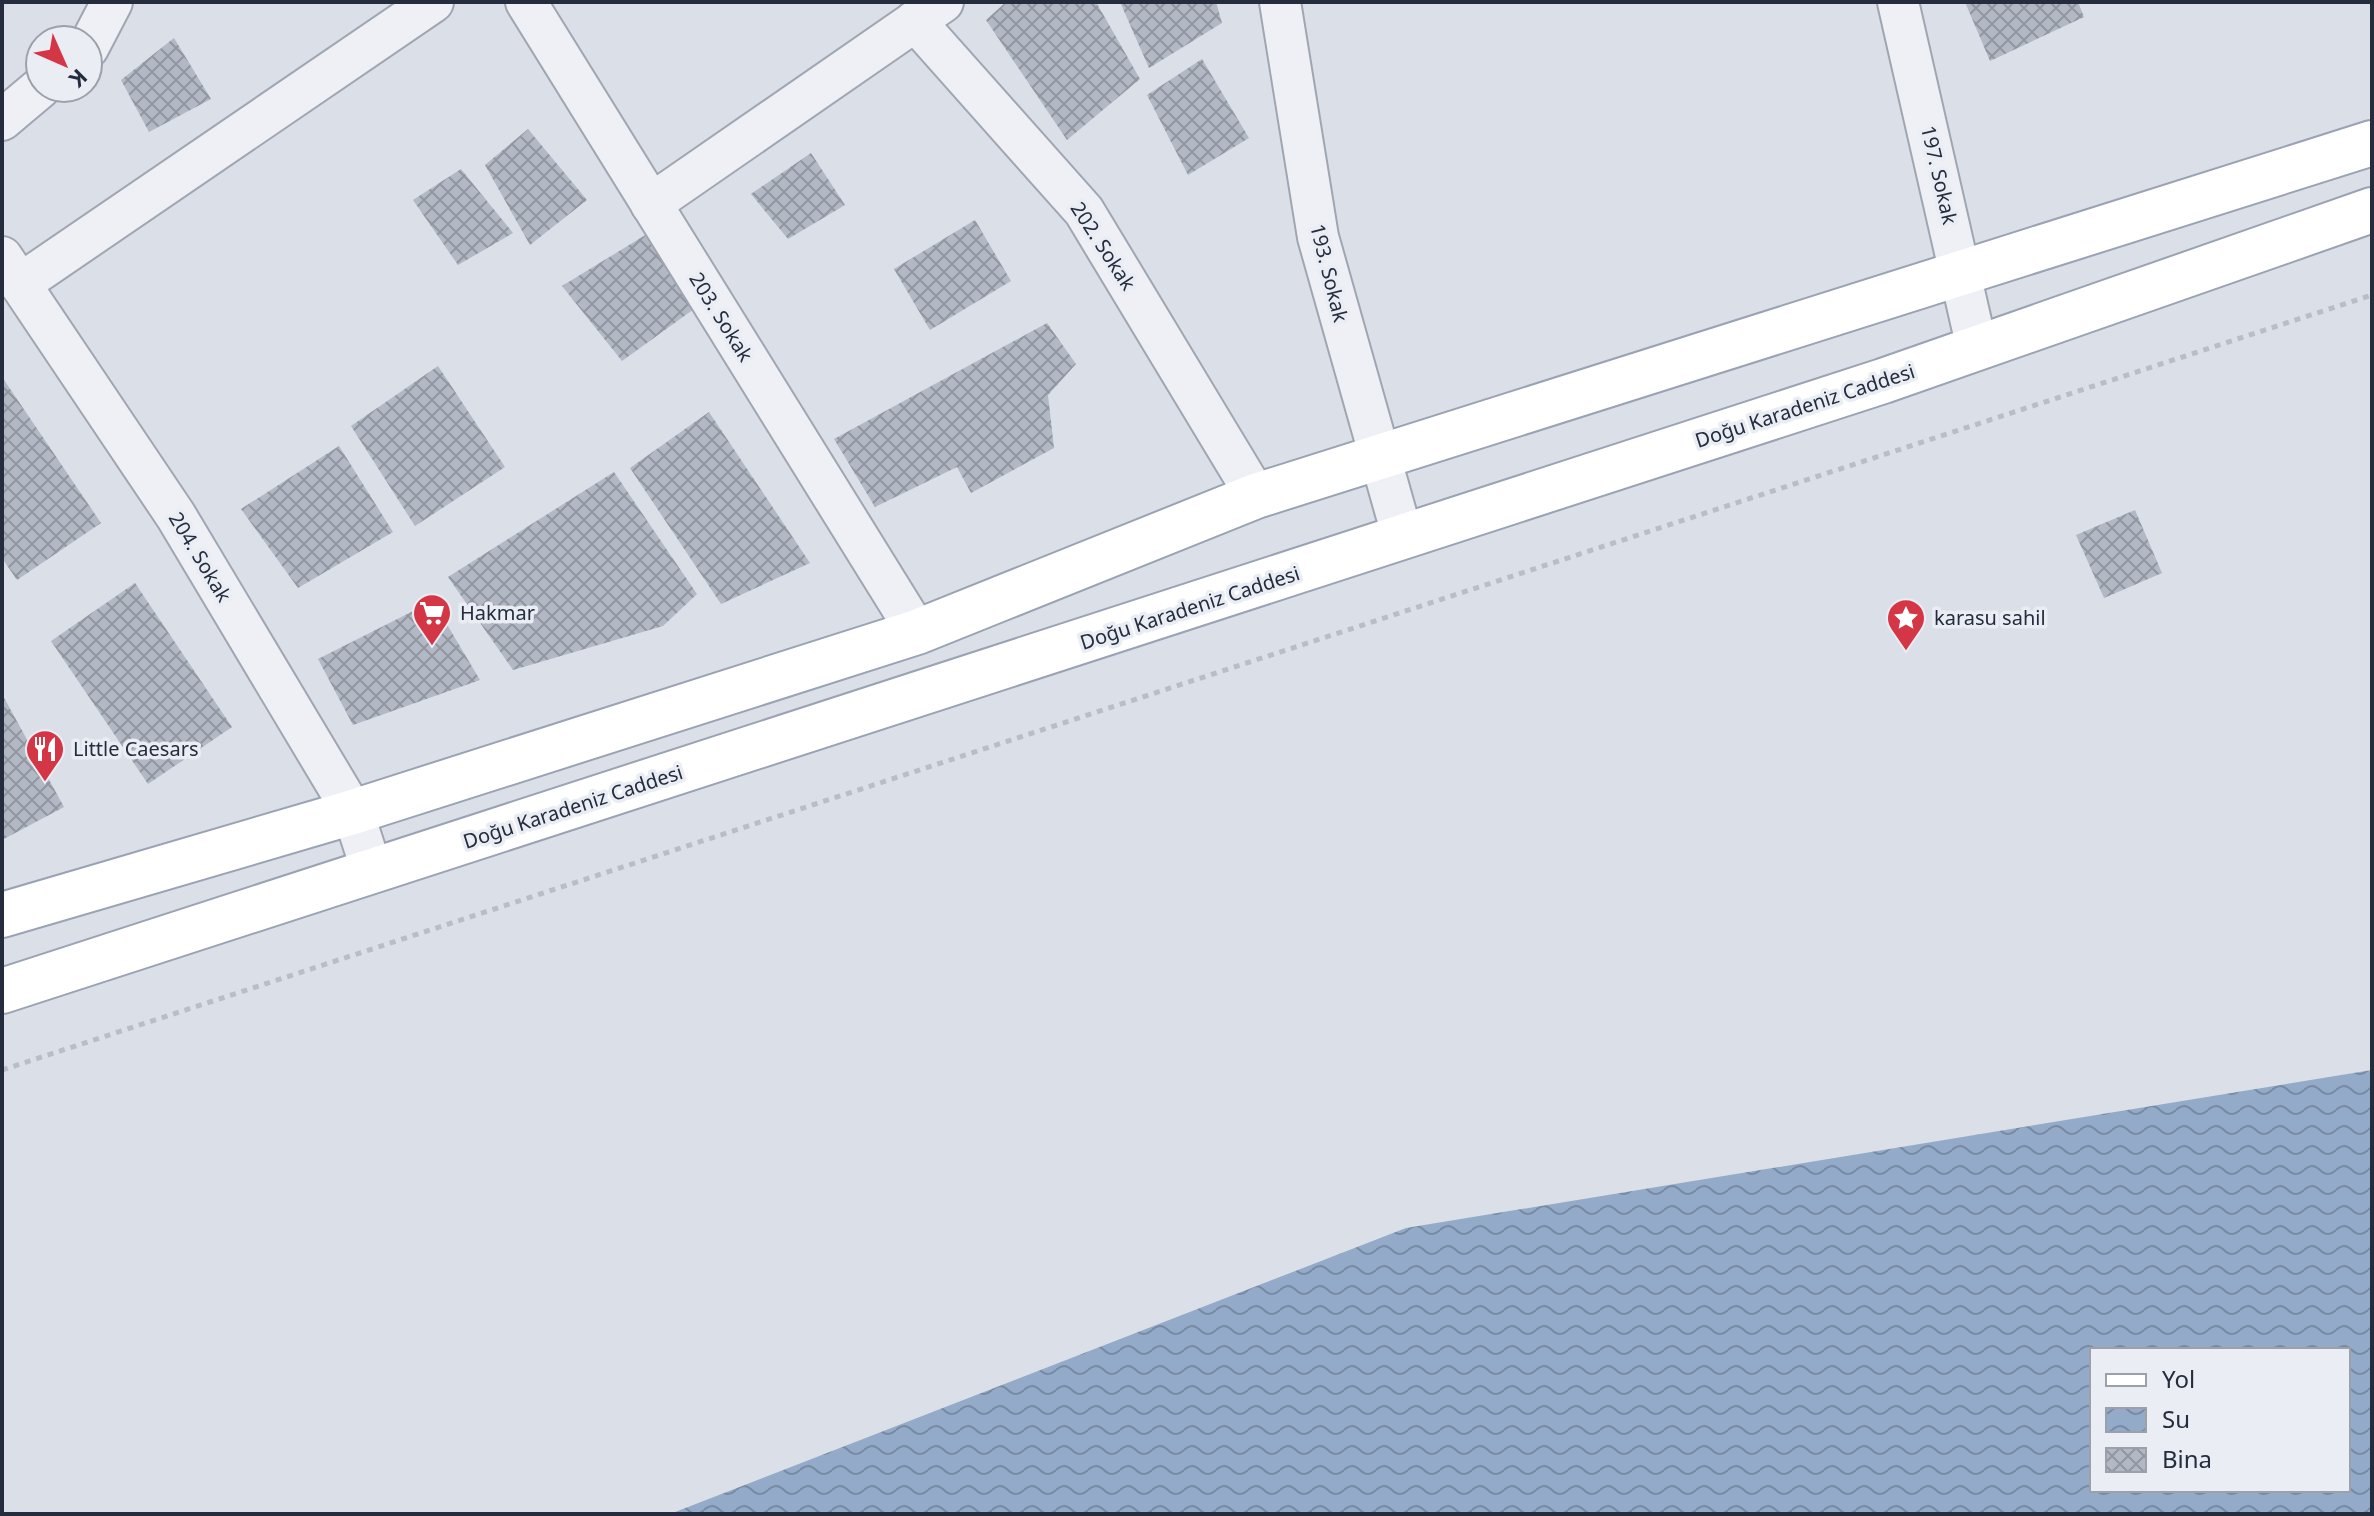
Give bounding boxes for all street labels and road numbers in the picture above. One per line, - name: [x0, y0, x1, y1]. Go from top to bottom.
- street label: 197. Sokak: [1915, 123, 1964, 227]
- street label: 202. Sokak: [1065, 196, 1142, 296]
- street label: 193. Sokak: [1304, 221, 1355, 325]
- street label: 203. Sokak: [683, 267, 760, 367]
- street label: Doğu Karadeniz Caddesi: [1692, 357, 1918, 454]
- street label: 204. Sokak: [163, 507, 238, 607]
- street label: Doğu Karadeniz Caddesi: [1077, 559, 1303, 656]
- street label: Doğu Karadeniz Caddesi: [460, 758, 686, 855]

